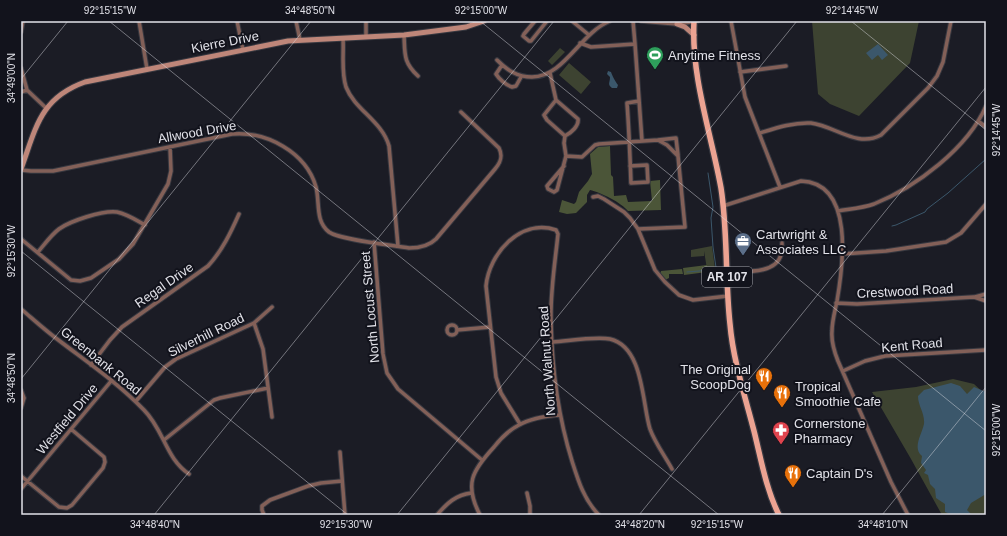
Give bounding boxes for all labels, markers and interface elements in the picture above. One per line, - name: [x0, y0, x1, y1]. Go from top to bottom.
- text: 92°15'15"W: [84, 5, 137, 16]
- text: 34°48'50"N: [285, 5, 335, 16]
- text: 92°15'00"W: [455, 5, 508, 16]
- text: 92°14'45"W: [826, 5, 879, 16]
- street label: Kierre Drive: [190, 28, 260, 56]
- sports icon: Anytime Fitness: [645, 45, 665, 70]
- place label: Anytime Fitness: [668, 48, 761, 63]
- text: 34°49'00"N: [6, 53, 17, 103]
- text: 92°14'45"W: [991, 103, 1002, 156]
- street label: Allwood Drive: [157, 118, 237, 146]
- text: 92°15'30"W: [6, 224, 17, 277]
- place label: Cartwright & Associates LLC: [756, 227, 846, 257]
- office icon: Cartwright & Associates LLC: [733, 231, 753, 256]
- street label: North Locust Street: [358, 250, 382, 363]
- street label: Regal Drive: [132, 259, 196, 311]
- road number: AR 107: [702, 267, 752, 287]
- street label: Crestwood Road: [856, 281, 954, 301]
- street label: North Walnut Road: [536, 306, 558, 416]
- street label: Silverhill Road: [165, 310, 247, 360]
- street label: Greenbank Road: [58, 324, 144, 398]
- street label: Kent Road: [881, 335, 943, 355]
- text: 34°48'50"N: [6, 353, 17, 403]
- place label: The Original ScoopDog: [680, 362, 751, 392]
- restaurant icon: The Original ScoopDog: [754, 366, 774, 391]
- place label: Tropical Smoothie Cafe: [795, 379, 881, 409]
- street label: Westfield Drive: [33, 381, 101, 457]
- restaurant icon: Tropical Smoothie Cafe: [772, 383, 792, 408]
- text: 92°15'00"W: [991, 403, 1002, 456]
- place label: Cornerstone Pharmacy: [794, 416, 866, 446]
- pharmacy icon: Cornerstone Pharmacy: [771, 420, 791, 445]
- restaurant icon: Captain D's: [783, 463, 803, 488]
- place label: Captain D's: [806, 466, 873, 481]
- text: 34°48'40"N: [130, 519, 180, 530]
- text: 92°15'30"W: [320, 519, 373, 530]
- text: 34°48'20"N: [615, 519, 665, 530]
- text: 92°15'15"W: [691, 519, 744, 530]
- text: 34°48'10"N: [858, 519, 908, 530]

